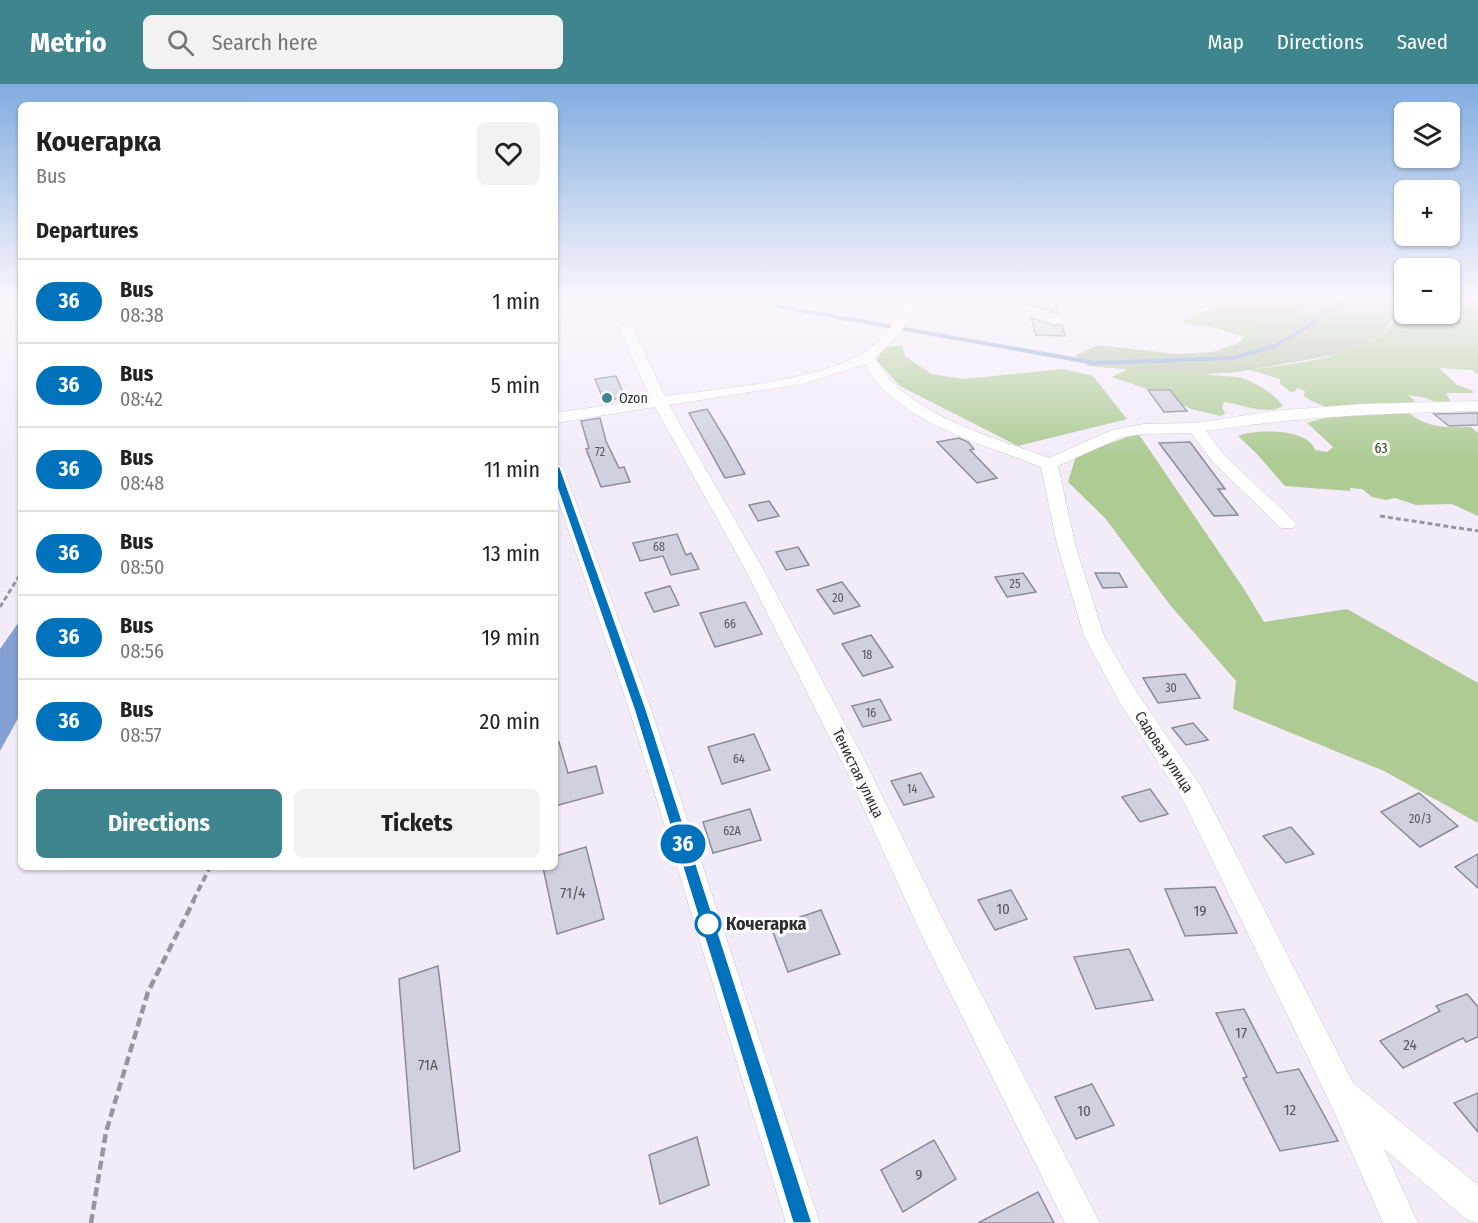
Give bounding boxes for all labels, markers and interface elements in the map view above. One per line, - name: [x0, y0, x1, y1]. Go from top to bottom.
- search box: [143, 15, 563, 69]
- text: Metrio: [30, 26, 107, 59]
- icon: search: [164, 26, 197, 59]
- text: Search here: [212, 29, 318, 56]
- text: Map: [1207, 29, 1244, 55]
- text: Directions: [1277, 29, 1364, 55]
- text: Saved: [1397, 29, 1448, 55]
- map controls: [1394, 102, 1460, 324]
- button: layers: [1394, 102, 1460, 168]
- button: heart: [477, 122, 540, 185]
- text: Кочегарка: [36, 125, 161, 158]
- text: Bus: [36, 164, 66, 188]
- button: +: [1394, 180, 1460, 246]
- text: Departures: [36, 217, 138, 244]
- button: −: [1394, 258, 1460, 324]
- text: Bus: [120, 276, 153, 303]
- text: 36: [59, 288, 79, 314]
- text: 1 min: [492, 288, 540, 315]
- text: 08:38: [120, 303, 164, 327]
- text: Bus: [120, 360, 153, 387]
- text: 36: [59, 372, 79, 398]
- text: 5 min: [491, 372, 540, 399]
- text: 08:42: [120, 387, 163, 411]
- place label: Ozon: [619, 390, 648, 407]
- marker: Ozon: [600, 391, 614, 405]
- park label: 63: [1374, 440, 1388, 457]
- text: Bus: [120, 444, 153, 471]
- house number: 72: [595, 445, 605, 459]
- text: 36: [59, 456, 79, 482]
- text: 11 min: [484, 456, 540, 483]
- text: 08:48: [120, 471, 164, 495]
- text: Bus: [120, 528, 153, 555]
- text: 36: [59, 540, 79, 566]
- text: 13 min: [482, 540, 540, 567]
- house number: 68: [653, 540, 665, 554]
- text: 08:50: [120, 555, 164, 579]
- house number: 25: [1010, 577, 1021, 591]
- house number: 20: [832, 591, 844, 605]
- text: Bus: [120, 612, 153, 639]
- house number: 66: [724, 617, 736, 631]
- text: 36: [59, 624, 79, 650]
- text: 19 min: [482, 624, 540, 651]
- text: 08:56: [120, 639, 164, 663]
- house number: 18: [862, 648, 872, 662]
- house number: 30: [1165, 681, 1177, 695]
- text: Bus: [120, 696, 153, 723]
- house number: 16: [866, 706, 876, 720]
- text: 36: [59, 708, 79, 734]
- text: 20 min: [480, 708, 540, 735]
- street label: Садовая улица: [1131, 708, 1197, 796]
- text: 08:57: [120, 723, 162, 747]
- street label: Тенистая улица: [829, 725, 887, 821]
- house number: 64: [733, 752, 745, 766]
- house number: 14: [907, 782, 917, 796]
- button: Directions: [36, 789, 282, 858]
- button: Tickets: [294, 789, 540, 858]
- house number: 20/3: [1409, 812, 1431, 826]
- line badge: 36: [656, 824, 710, 864]
- house number: 62А: [723, 824, 741, 838]
- text: 36: [673, 831, 693, 857]
- house number: 71/4: [560, 884, 586, 902]
- house number: 10: [996, 900, 1010, 918]
- house number: 19: [1193, 902, 1207, 920]
- marker: Кочегарка: [695, 911, 721, 937]
- place label: Кочегарка: [726, 913, 807, 935]
- house number: 17: [1235, 1024, 1247, 1042]
- house number: 24: [1403, 1036, 1417, 1054]
- house number: 71А: [418, 1056, 438, 1074]
- house number: 12: [1284, 1101, 1297, 1119]
- house number: 10: [1077, 1102, 1091, 1120]
- house number: 9: [915, 1166, 923, 1184]

